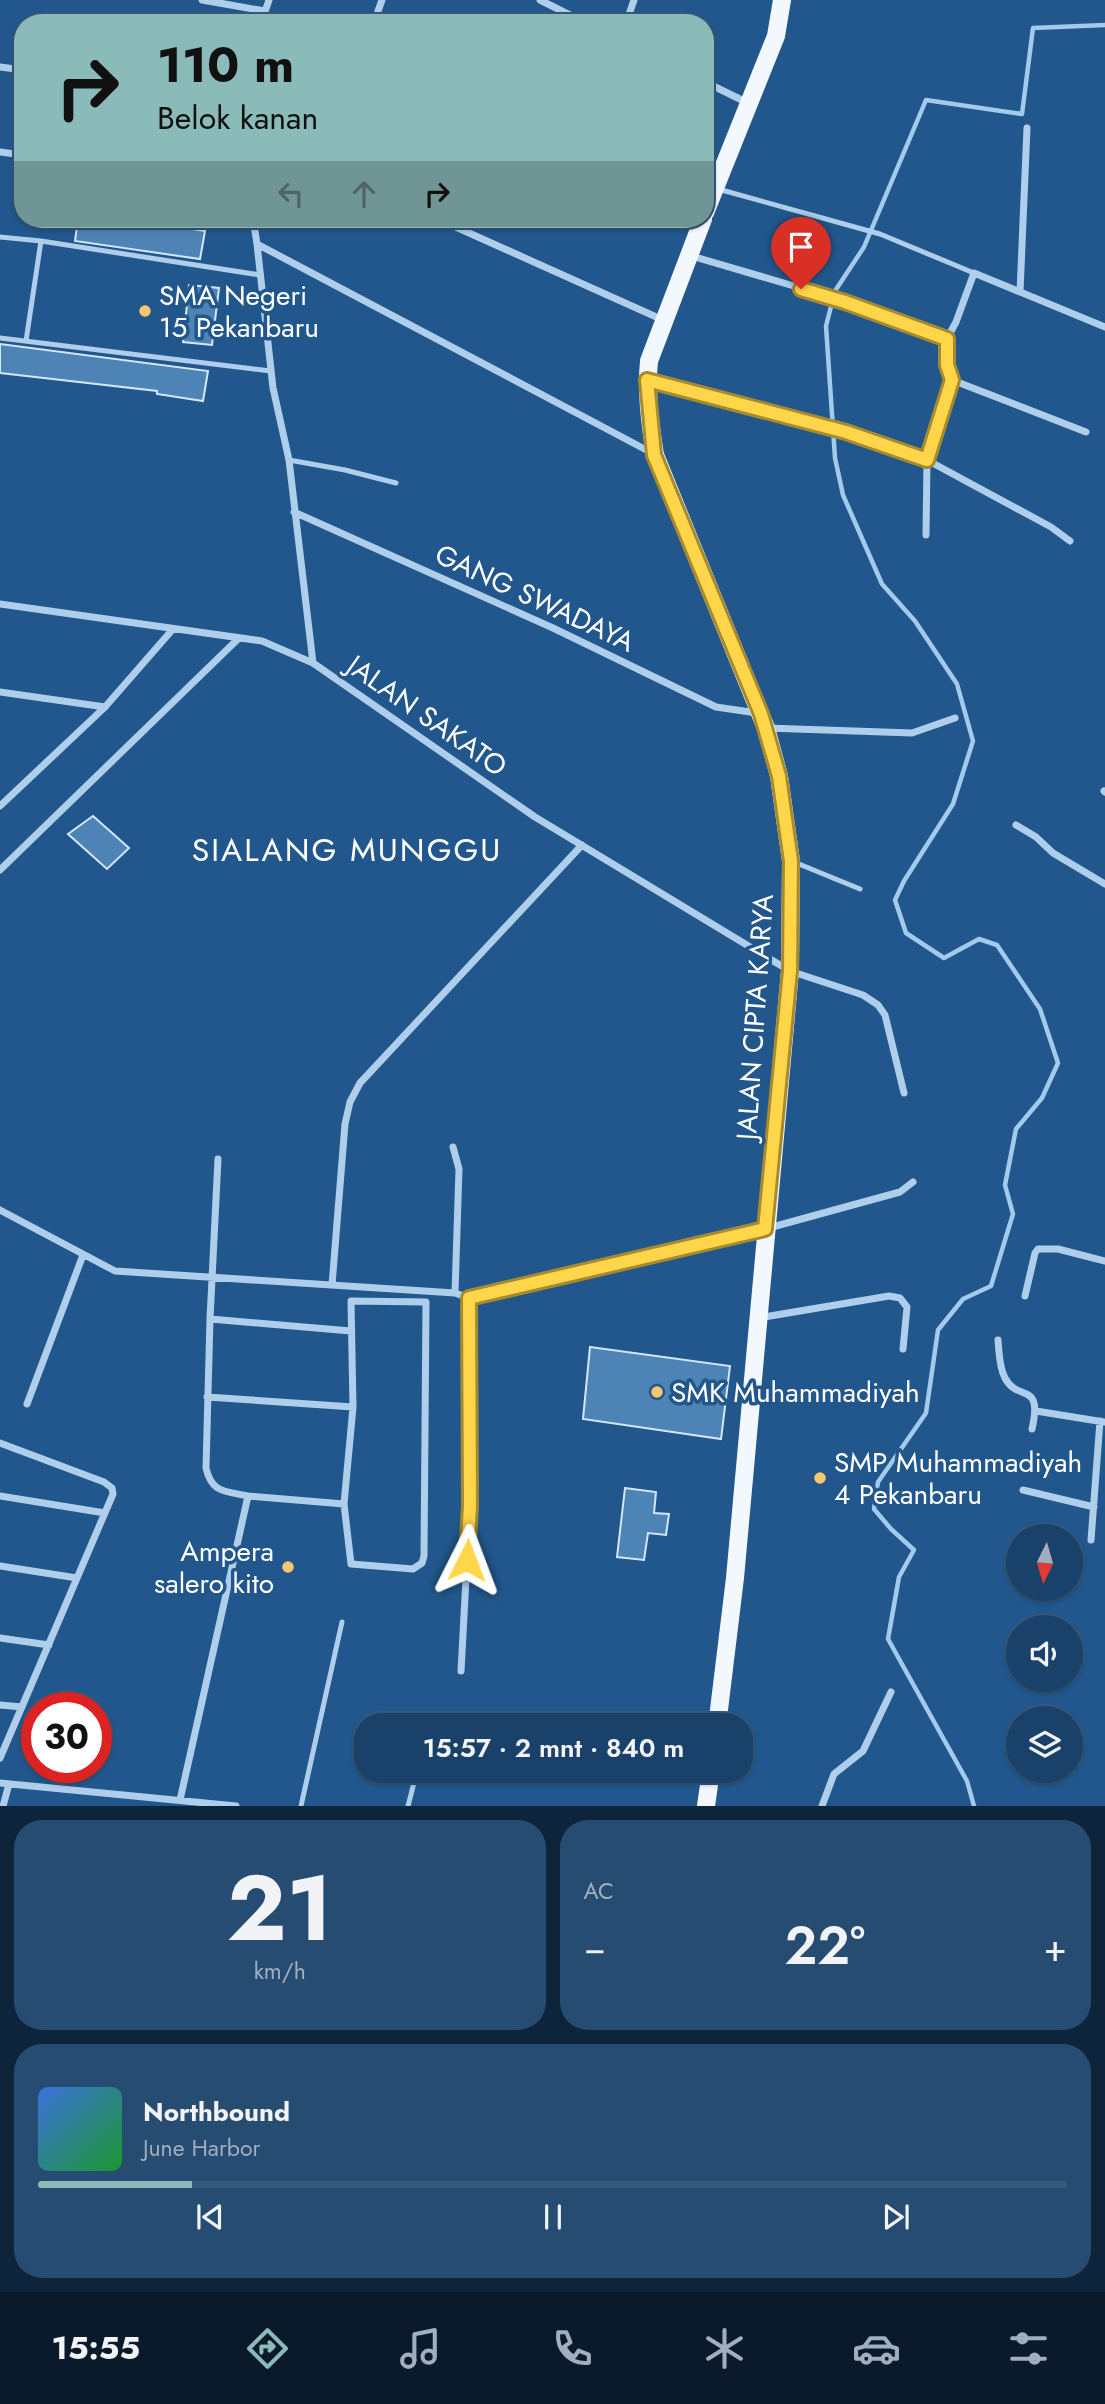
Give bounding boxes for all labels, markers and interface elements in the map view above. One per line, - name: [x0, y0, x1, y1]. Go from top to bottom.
- text: 110 m: [157, 30, 294, 100]
- icon: right: [42, 42, 133, 133]
- text: Belok kanan: [157, 95, 318, 141]
- icon: left: [272, 175, 310, 213]
- icon: ahead: [345, 175, 383, 213]
- icon: right: [418, 175, 456, 213]
- pin: [771, 217, 831, 289]
- icon: arrive: [782, 228, 820, 266]
- place label: SMA Negeri 15 Pekanbaru: [159, 275, 319, 348]
- marker: SMA Negeri 15 Pekanbaru: [137, 303, 153, 319]
- street label: GANG SWADAYA: [428, 534, 642, 662]
- street label: JALAN SAKATO: [335, 643, 515, 786]
- district label: SIALANG MUNGGU: [192, 827, 502, 873]
- street label: JALAN CIPTA KARYA: [726, 892, 784, 1145]
- place label: SMK Muhammadiyah: [671, 1372, 920, 1413]
- marker: SMK Muhammadiyah: [649, 1384, 665, 1400]
- place label: SMP Muhammadiyah 4 Pekanbaru: [834, 1442, 1082, 1515]
- marker: SMP Muhammadiyah 4 Pekanbaru: [812, 1470, 828, 1486]
- position arrow: [430, 1523, 504, 1597]
- north arrow: [1006, 1524, 1083, 1601]
- map controls: [1006, 1524, 1083, 1783]
- place label: Ampera salero kito: [154, 1531, 274, 1604]
- marker: Ampera salero kito: [280, 1559, 296, 1575]
- button: sound: [1006, 1615, 1083, 1692]
- speed limit sign: 30: [21, 1692, 112, 1783]
- button: layers: [1006, 1706, 1083, 1783]
- text: 15:57 · 2 mnt · 840 m: [423, 1729, 684, 1767]
- text: 21: [227, 1843, 333, 1974]
- text: AC: [584, 1874, 614, 1908]
- text: 22°: [784, 1908, 865, 1984]
- text: −: [584, 1920, 606, 1975]
- text: +: [1044, 1920, 1067, 1975]
- text: km/h: [254, 1954, 306, 1988]
- text: Northbound: [143, 2093, 290, 2131]
- text: June Harbor: [143, 2131, 260, 2165]
- icon: previous: [191, 2198, 229, 2236]
- icon: pause: [534, 2198, 572, 2236]
- icon: next: [877, 2198, 915, 2236]
- icon: directions: [243, 2324, 292, 2373]
- icon: music: [396, 2324, 445, 2373]
- icon: phone: [548, 2324, 597, 2373]
- icon: climate: [700, 2324, 749, 2373]
- icon: car: [852, 2324, 901, 2373]
- icon: filters: [1004, 2324, 1053, 2373]
- text: 15:55: [52, 2325, 140, 2371]

